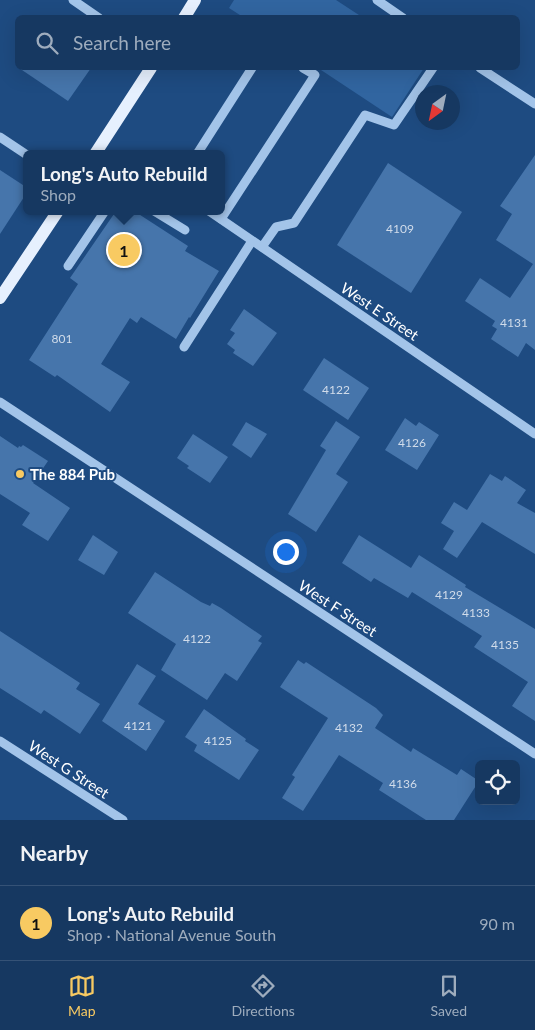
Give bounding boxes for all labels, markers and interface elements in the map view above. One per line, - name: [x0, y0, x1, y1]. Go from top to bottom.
- search box: [15, 15, 520, 70]
- icon: search: [33, 29, 61, 57]
- text: Search here: [73, 31, 171, 54]
- north arrow: [415, 85, 460, 130]
- popup: [23, 150, 225, 215]
- text: Long's Auto Rebuild: [41, 162, 207, 185]
- text: Shop: [41, 185, 76, 204]
- house number: 4109: [386, 221, 414, 236]
- pin: 1: [108, 231, 140, 269]
- street label: West E Street: [338, 278, 423, 344]
- house number: 4131: [500, 315, 528, 330]
- house number: 801: [52, 331, 72, 346]
- house number: 4122: [322, 382, 350, 397]
- house number: 4126: [398, 435, 426, 450]
- place label: The 884 Pub: [30, 465, 115, 483]
- marker: The 884 Pub: [14, 468, 26, 480]
- your location: [273, 539, 299, 565]
- street label: West F Street: [295, 576, 381, 640]
- house number: 4129: [435, 587, 463, 602]
- house number: 4133: [462, 605, 490, 620]
- house number: 4122: [183, 631, 211, 646]
- house number: 4135: [491, 637, 519, 652]
- house number: 4121: [124, 718, 152, 733]
- house number: 4132: [335, 720, 363, 735]
- house number: 4125: [204, 733, 232, 748]
- street label: West G Street: [25, 736, 113, 802]
- map controls: [475, 760, 520, 805]
- button: locate: [475, 760, 520, 805]
- house number: 4136: [389, 776, 417, 791]
- text: Nearby: [20, 840, 88, 865]
- text: Long's Auto Rebuild: [67, 902, 234, 925]
- text: 1: [31, 914, 41, 933]
- text: 90 m: [479, 914, 515, 933]
- text: Shop · National Avenue South: [67, 925, 276, 944]
- tab: Map: [68, 972, 96, 1019]
- tab: Directions: [232, 972, 295, 1019]
- tab: Saved: [431, 972, 467, 1019]

